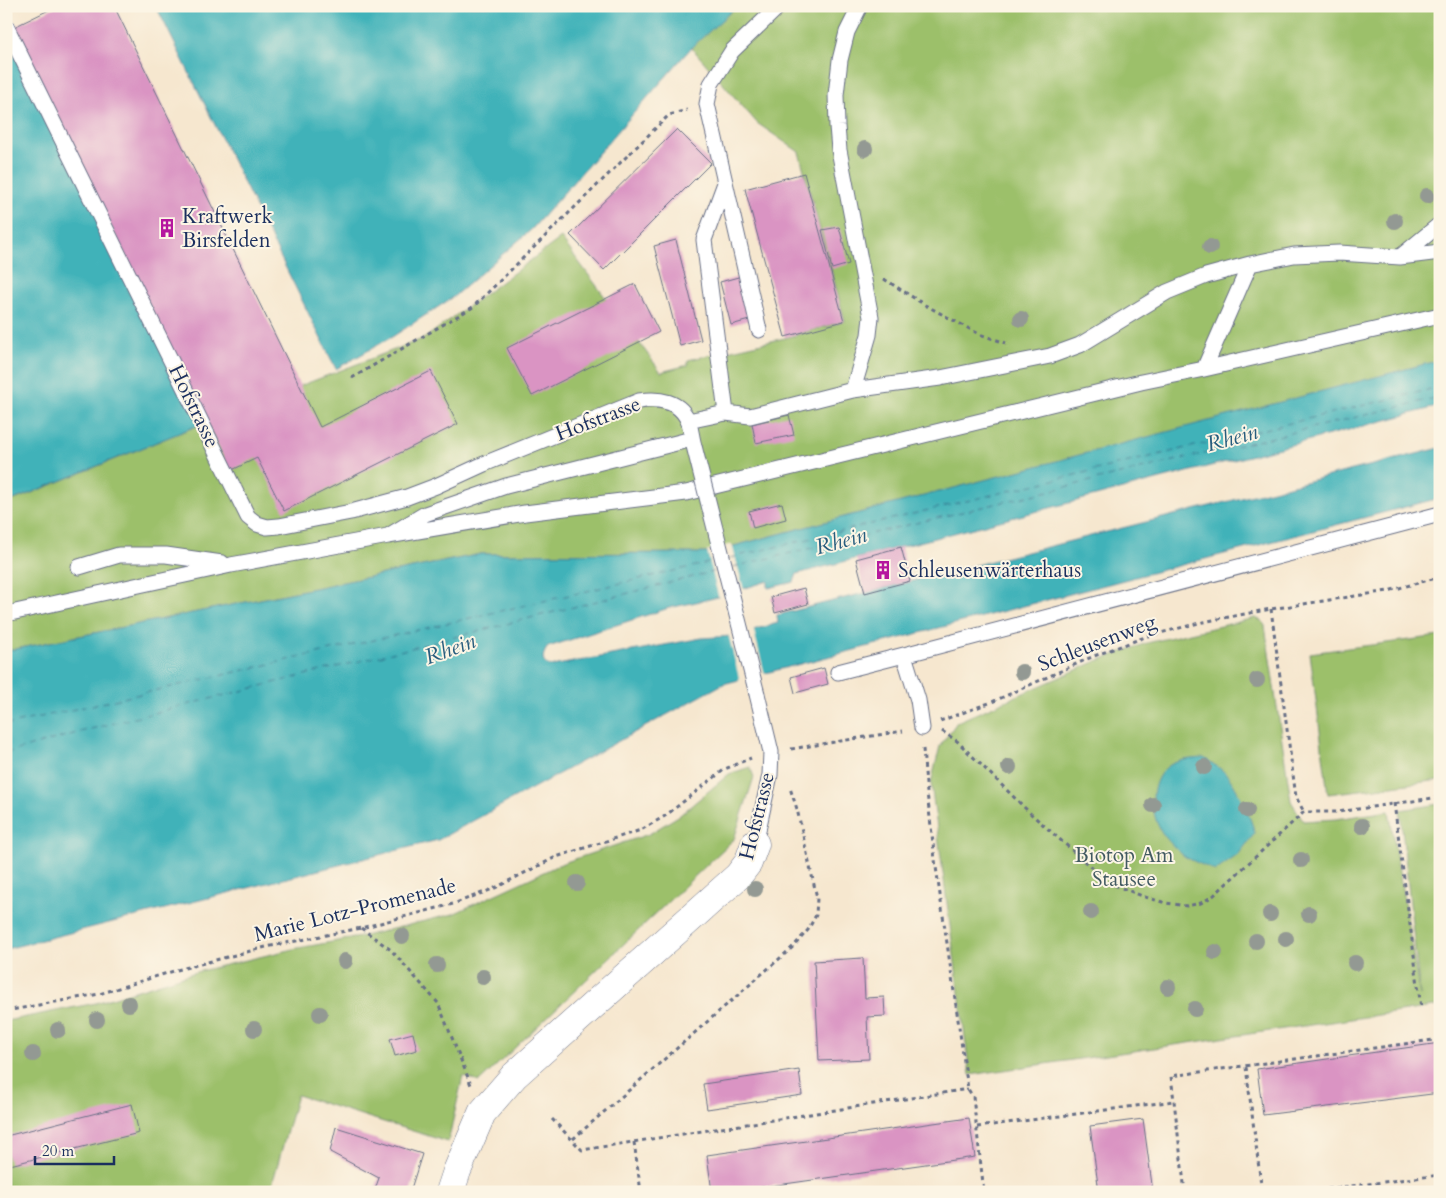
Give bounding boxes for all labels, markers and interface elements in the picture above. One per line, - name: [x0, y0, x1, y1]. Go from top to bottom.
- place label: Kraftwerk Birsfelden: [182, 202, 273, 255]
- building icon: Kraftwerk Birsfelden: [156, 217, 178, 239]
- street label: Hofstrasse: [161, 360, 227, 452]
- street label: Hofstrasse: [551, 389, 645, 449]
- water label: Rhein: [1203, 417, 1261, 459]
- water label: Rhein: [812, 520, 870, 562]
- place label: Schleusenwärterhaus: [898, 556, 1081, 585]
- building icon: Schleusenwärterhaus: [872, 559, 894, 581]
- street label: Schleusenweg: [1034, 607, 1161, 679]
- water label: Rhein: [420, 626, 480, 672]
- street label: Hofstrasse: [732, 769, 782, 863]
- park label: Biotop Am Stausee: [1074, 841, 1174, 894]
- street label: Marie Lotz-Promenade: [251, 871, 459, 949]
- scale bar: [35, 1133, 114, 1165]
- text: 20 m: [42, 1141, 74, 1161]

